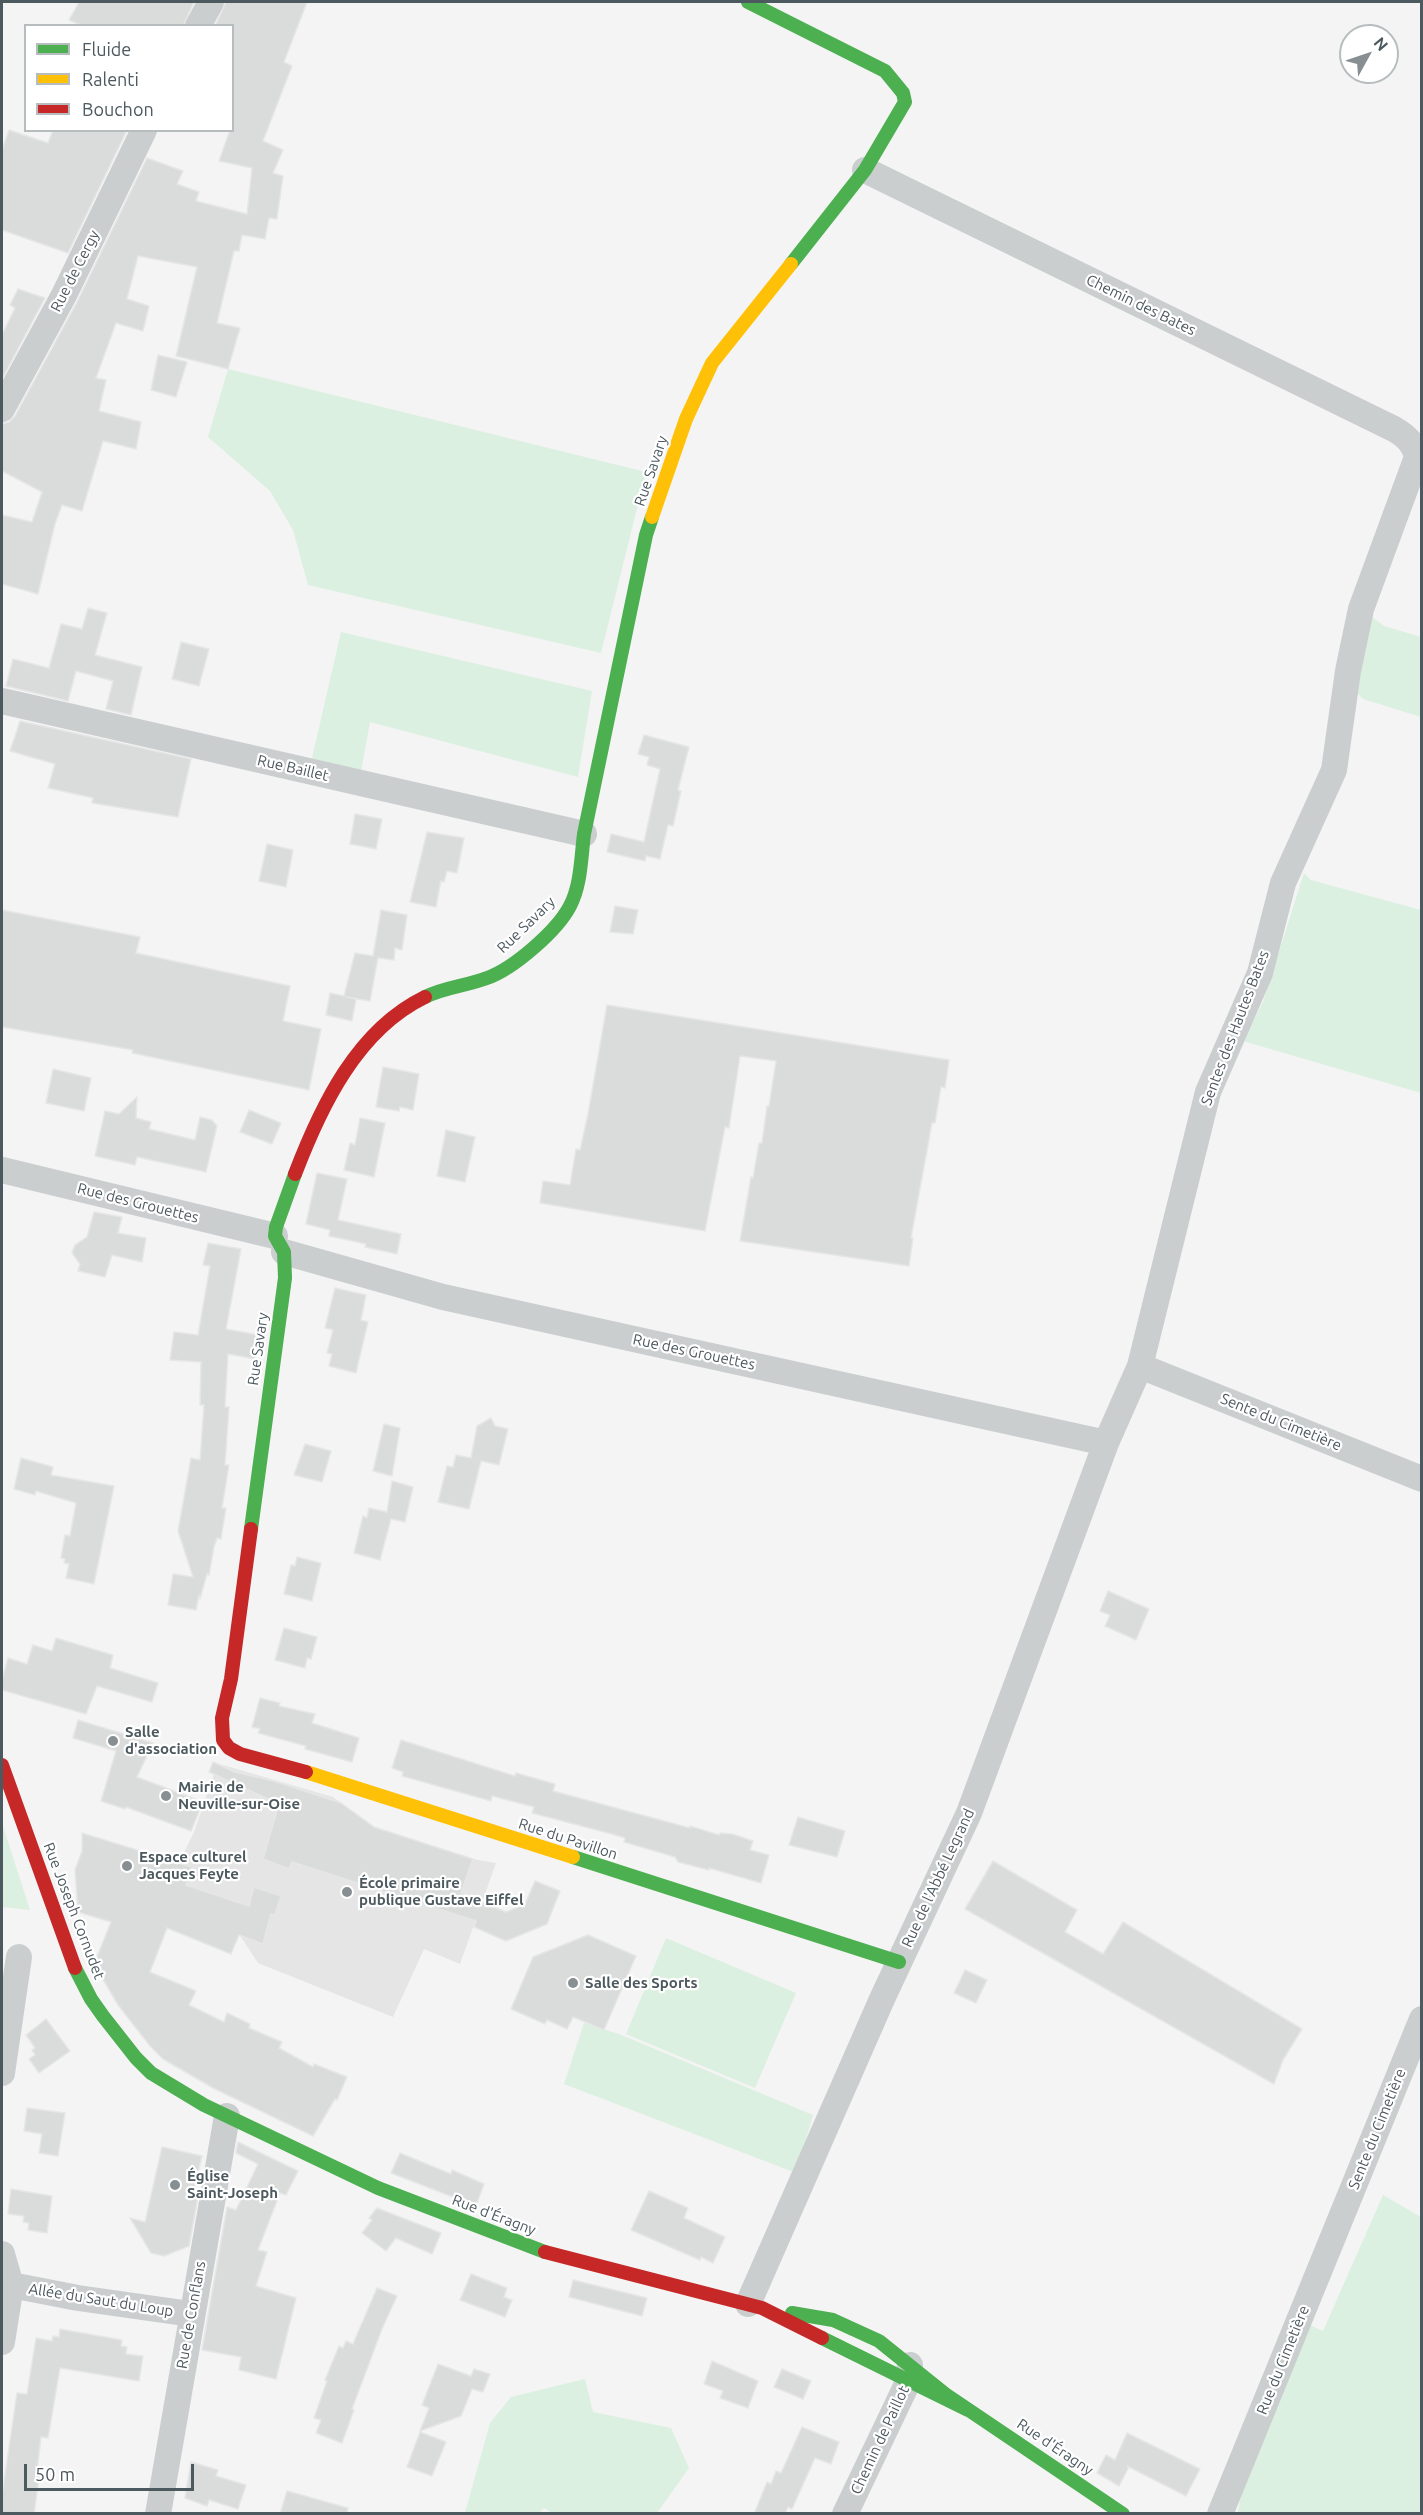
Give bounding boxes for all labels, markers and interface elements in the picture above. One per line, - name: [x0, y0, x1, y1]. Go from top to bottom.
- legend: [24, 24, 234, 132]
- north arrow: [1339, 24, 1399, 84]
- text: N: [1371, 33, 1392, 54]
- text: Fluide: [82, 39, 131, 59]
- text: Ralenti: [82, 69, 139, 89]
- text: Bouchon: [82, 99, 154, 119]
- street label: Rue de Cergy: [47, 227, 103, 315]
- street label: Chemin des Bates: [1083, 271, 1199, 339]
- street label: Rue Savary: [631, 433, 671, 509]
- street label: Rue Baillet: [256, 751, 330, 785]
- street label: Rue Savary: [493, 893, 559, 957]
- street label: Sentes des Hautes Bates: [1197, 948, 1273, 1108]
- street label: Rue des Grouettes: [75, 1179, 201, 1227]
- street label: Rue Savary: [244, 1311, 272, 1387]
- street label: Rue des Grouettes: [631, 1330, 757, 1374]
- street label: Sente du Cimetière: [1218, 1390, 1344, 1454]
- place label: Salle d'association: [125, 1723, 217, 1758]
- marker: Salle d'association: [106, 1734, 120, 1748]
- place label: Mairie de Neuville-sur-Oise: [178, 1778, 300, 1813]
- marker: Mairie de Neuville-sur-Oise: [159, 1789, 173, 1803]
- street label: Rue de l'Abbé Legrand: [898, 1806, 978, 1950]
- street label: Rue du Pavillon: [516, 1815, 620, 1863]
- street label: Rue Joseph Cornudet: [40, 1840, 108, 1982]
- place label: Espace culturel Jacques Feyte: [139, 1848, 247, 1883]
- marker: Espace culturel Jacques Feyte: [120, 1859, 134, 1873]
- place label: École primaire publique Gustave Eiffel: [359, 1874, 523, 1909]
- marker: École primaire publique Gustave Eiffel: [340, 1885, 354, 1899]
- place label: Salle des Sports: [585, 1974, 698, 1992]
- marker: Salle des Sports: [566, 1976, 580, 1990]
- street label: Sente du Cimetière: [1345, 2066, 1409, 2192]
- place label: Église Saint-Joseph: [187, 2167, 278, 2202]
- marker: Église Saint-Joseph: [168, 2178, 182, 2192]
- street label: Rue d'Éragny: [450, 2191, 538, 2239]
- street label: Rue de Conflans: [173, 2260, 209, 2370]
- street label: Allée du Saut du Loup: [27, 2280, 175, 2320]
- street label: Rue du Cimetière: [1253, 2303, 1313, 2417]
- street label: Chemin de Paillot: [847, 2383, 913, 2497]
- street label: Rue d'Éragny: [1013, 2415, 1097, 2479]
- scale bar: [27, 2452, 196, 2490]
- text: 50 m: [35, 2464, 75, 2484]

